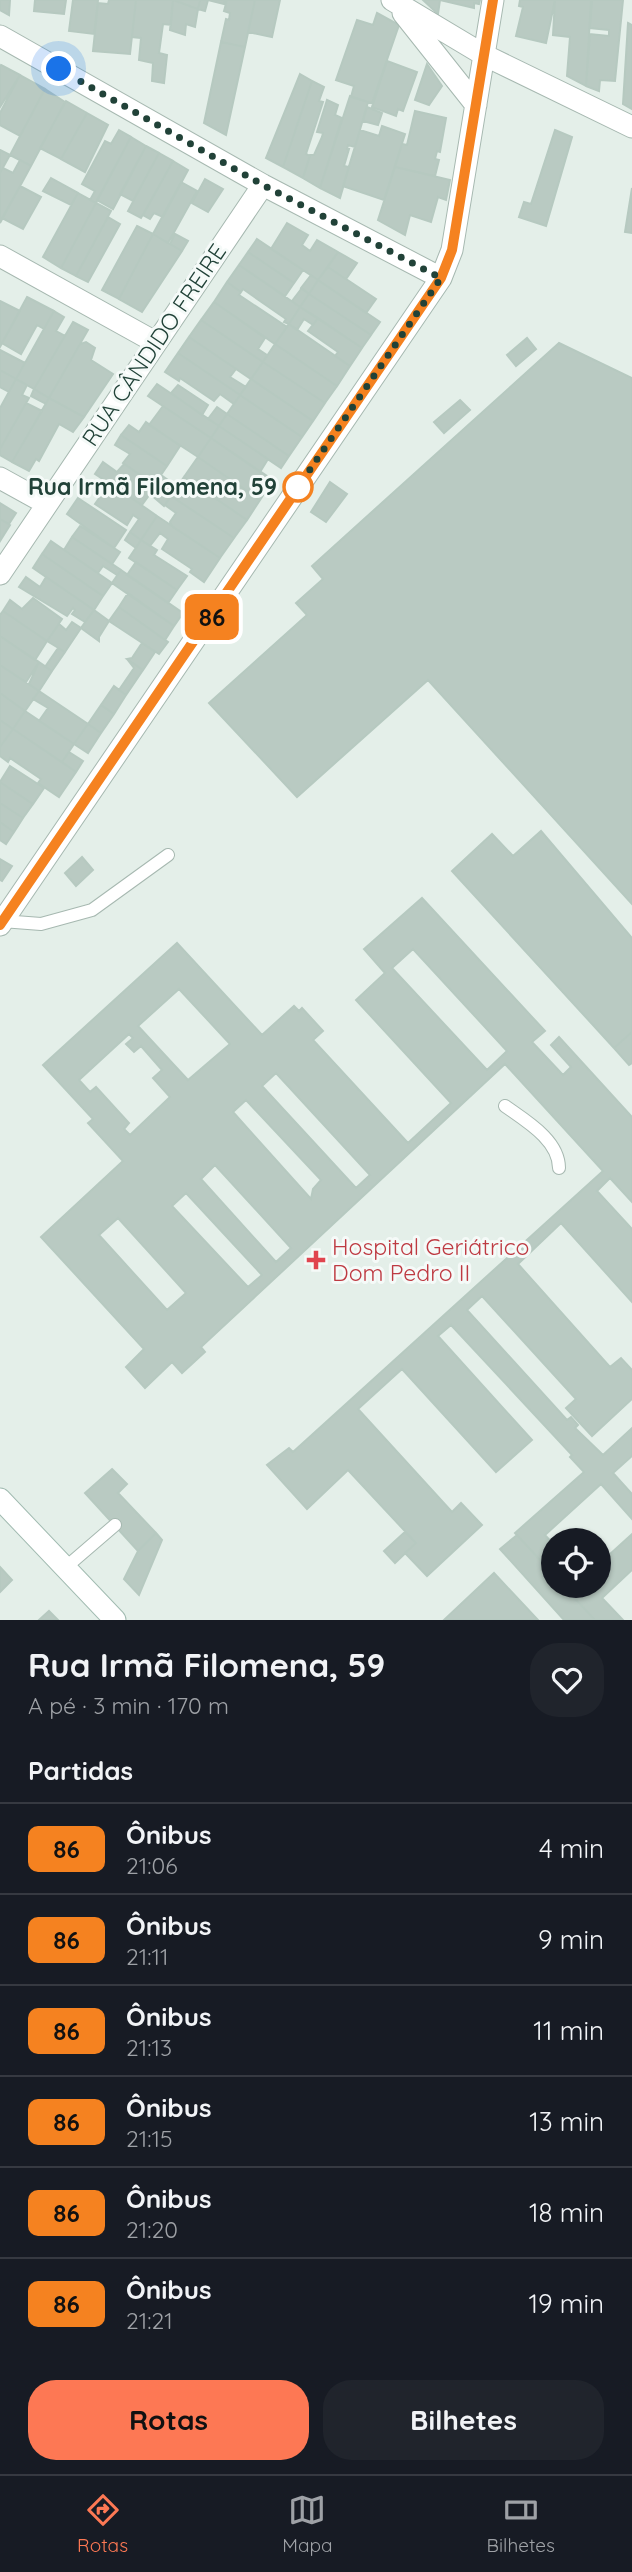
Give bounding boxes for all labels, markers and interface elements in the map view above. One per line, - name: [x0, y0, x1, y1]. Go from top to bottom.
- your location: [41, 51, 76, 86]
- street label: RUA CÂNDIDO FREIRE: [75, 238, 232, 451]
- place label: Rua Irmã Filomena, 59: [28, 472, 277, 501]
- marker: Rua Irmã Filomena, 59: [283, 472, 313, 502]
- line badge: 86: [180, 594, 244, 640]
- text: 86: [199, 602, 225, 632]
- place label: Hospital Geriátrico Dom Pedro II: [332, 1232, 529, 1287]
- marker: Hospital Geriátrico Dom Pedro II: [306, 1250, 326, 1270]
- map controls: [541, 1528, 611, 1598]
- button: locate: [541, 1528, 611, 1598]
- button: heart: [530, 1643, 604, 1717]
- text: Rua Irmã Filomena, 59: [28, 1644, 385, 1685]
- text: A pé · 3 min · 170 m: [28, 1691, 229, 1720]
- text: Partidas: [28, 1754, 133, 1787]
- text: Ônibus: [126, 1818, 212, 1851]
- text: 4 min: [539, 1832, 604, 1865]
- text: 86: [53, 1834, 80, 1864]
- text: 21:06: [126, 1851, 178, 1880]
- text: Ônibus: [126, 1909, 212, 1942]
- text: 9 min: [538, 1923, 604, 1956]
- text: 86: [53, 1925, 80, 1955]
- text: 21:11: [126, 1942, 169, 1971]
- text: Ônibus: [126, 2000, 212, 2033]
- text: 11 min: [533, 2014, 604, 2047]
- text: 86: [53, 2016, 80, 2046]
- text: 21:13: [126, 2033, 172, 2062]
- text: Ônibus: [126, 2091, 212, 2124]
- text: 13 min: [529, 2105, 604, 2138]
- text: 86: [53, 2107, 80, 2137]
- text: 21:15: [126, 2124, 173, 2153]
- text: Ônibus: [126, 2182, 212, 2215]
- text: 18 min: [529, 2196, 604, 2229]
- text: 86: [53, 2198, 80, 2228]
- text: 21:20: [126, 2215, 178, 2244]
- text: Ônibus: [126, 2273, 212, 2306]
- text: 19 min: [528, 2287, 604, 2320]
- text: 86: [53, 2289, 80, 2319]
- text: 21:21: [126, 2306, 173, 2335]
- button: Rotas: [28, 2380, 309, 2460]
- button: Bilhetes: [323, 2380, 604, 2460]
- tab: Rotas: [77, 2491, 128, 2557]
- tab: Mapa: [282, 2491, 332, 2557]
- tab: Bilhetes: [487, 2491, 555, 2557]

